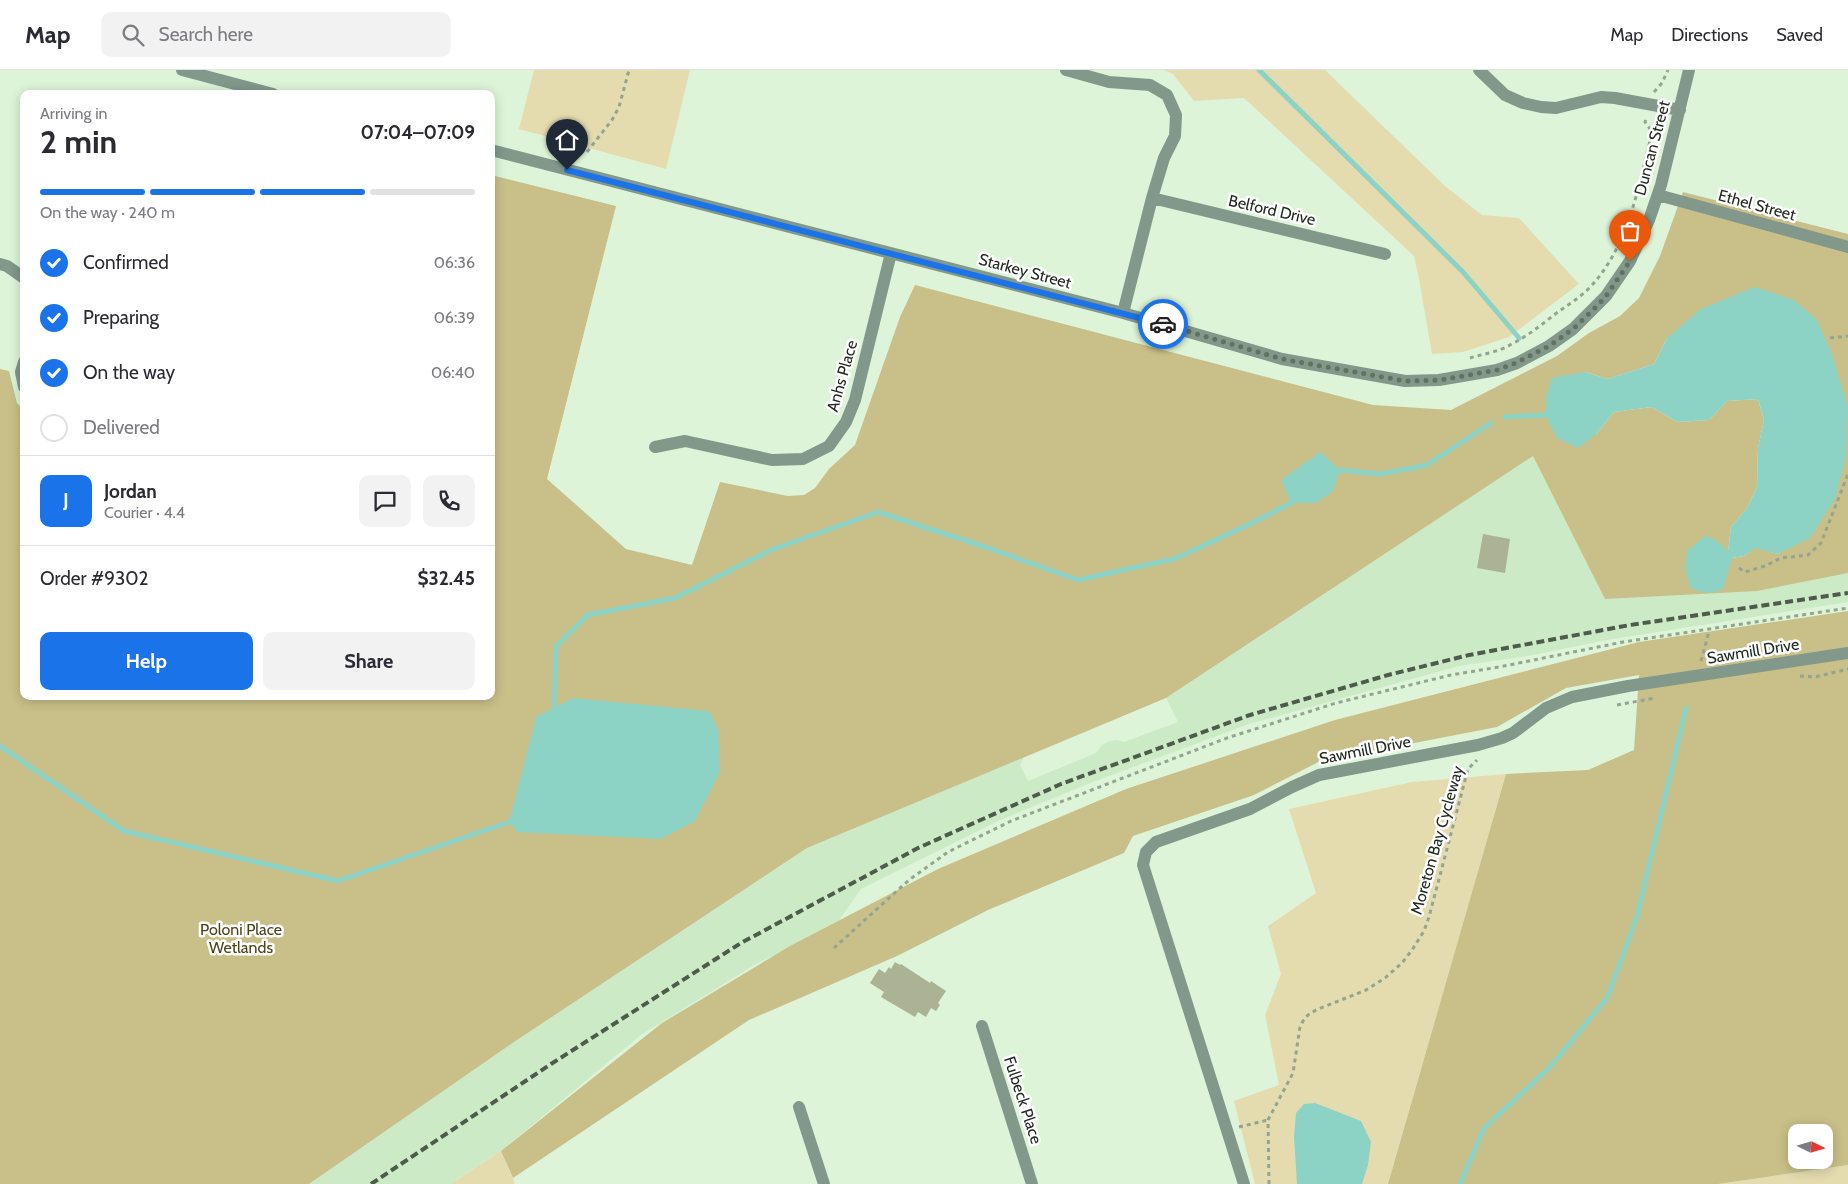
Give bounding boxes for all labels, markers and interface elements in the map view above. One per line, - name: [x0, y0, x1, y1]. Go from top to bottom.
- search box: [101, 12, 451, 57]
- text: Map: [25, 20, 71, 49]
- icon: search: [119, 21, 147, 49]
- text: Search here: [159, 23, 253, 46]
- text: Map: [1610, 24, 1643, 46]
- text: Directions: [1671, 24, 1748, 46]
- text: Saved: [1776, 24, 1823, 46]
- street label: Duncan Street: [1630, 98, 1674, 198]
- text: Arriving in: [40, 104, 107, 123]
- pin: [546, 119, 588, 170]
- text: 07:04–07:09: [361, 121, 475, 144]
- text: 2 min: [40, 122, 117, 161]
- icon: home: [553, 126, 581, 154]
- street label: Ethel Street: [1716, 186, 1798, 225]
- street label: Belford Drive: [1227, 191, 1317, 229]
- text: On the way · 240 m: [40, 203, 175, 222]
- pin: [1609, 210, 1651, 261]
- icon: bag: [1616, 217, 1644, 245]
- icon: check: [40, 249, 68, 277]
- street label: Starkey Street: [977, 250, 1074, 293]
- text: Confirmed: [83, 251, 169, 274]
- text: 06:36: [434, 253, 475, 272]
- courier: [1138, 299, 1188, 349]
- icon: check: [40, 304, 68, 332]
- text: Preparing: [83, 306, 159, 329]
- text: 06:39: [434, 308, 475, 327]
- icon: car: [1149, 310, 1177, 338]
- street label: Anhs Place: [823, 338, 861, 414]
- icon: check: [40, 359, 68, 387]
- text: On the way: [83, 361, 175, 384]
- text: 06:40: [431, 363, 475, 382]
- text: Delivered: [83, 416, 160, 439]
- button: chat: [359, 475, 411, 527]
- button: phone: [423, 475, 475, 527]
- text: Jordan: [104, 480, 157, 503]
- text: J: [63, 489, 69, 512]
- text: Courier · 4.4: [104, 503, 185, 522]
- text: Order #9302: [40, 567, 148, 590]
- text: $32.45: [417, 567, 475, 590]
- button: Help: [40, 632, 253, 690]
- button: Share: [263, 632, 475, 690]
- street label: Sawmill Drive: [1706, 634, 1800, 668]
- street label: Sawmill Drive: [1318, 732, 1412, 768]
- street label: Moreton Bay Cycleway: [1407, 764, 1467, 916]
- park label: Poloni Place Wetlands: [200, 920, 282, 957]
- street label: Fulbeck Place: [1000, 1054, 1046, 1146]
- north arrow: [1788, 1124, 1832, 1169]
- map controls: [1788, 1124, 1833, 1169]

